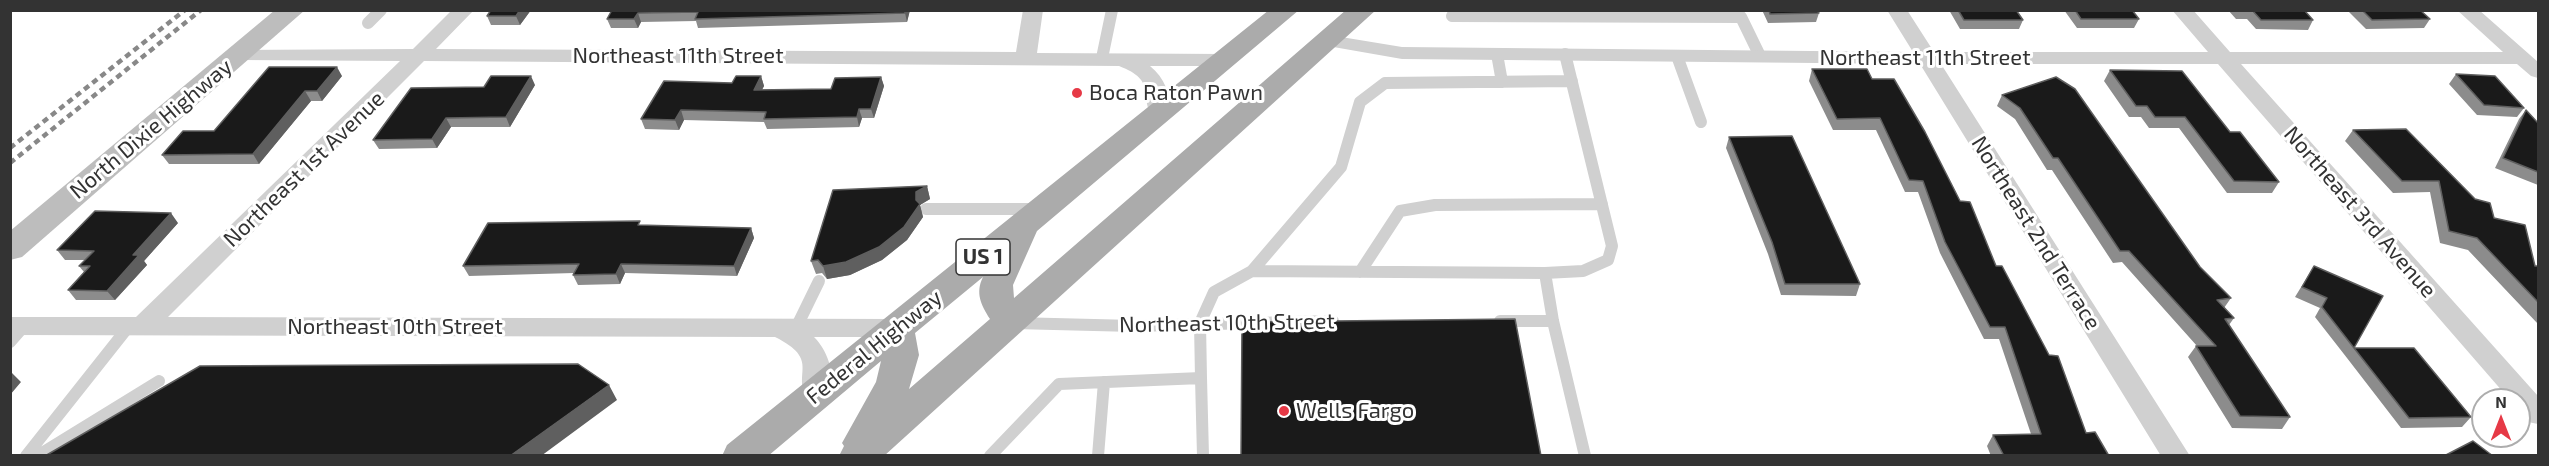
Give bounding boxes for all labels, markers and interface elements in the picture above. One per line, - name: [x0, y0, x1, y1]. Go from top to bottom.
- street label: Northeast 11th Street: [572, 43, 784, 69]
- street label: Northeast 11th Street: [1819, 45, 2031, 71]
- street label: North Dixie Highway: [64, 53, 238, 205]
- place label: Boca Raton Pawn: [1089, 80, 1263, 106]
- street label: Northeast 1st Avenue: [218, 85, 390, 253]
- marker: Boca Raton Pawn: [1070, 86, 1084, 100]
- street label: Northeast 3rd Avenue: [2278, 121, 2442, 303]
- street label: Northeast 2nd Terrace: [1966, 131, 2106, 335]
- road number: US 1: [956, 239, 1010, 275]
- street label: Federal Highway: [801, 284, 947, 410]
- street label: Northeast 10th Street: [1119, 308, 1335, 338]
- street label: Northeast 10th Street: [287, 314, 503, 340]
- north arrow: [2471, 388, 2531, 448]
- text: N: [2495, 392, 2507, 411]
- place label: Wells Fargo: [1296, 398, 1414, 424]
- marker: Wells Fargo: [1277, 404, 1291, 418]

